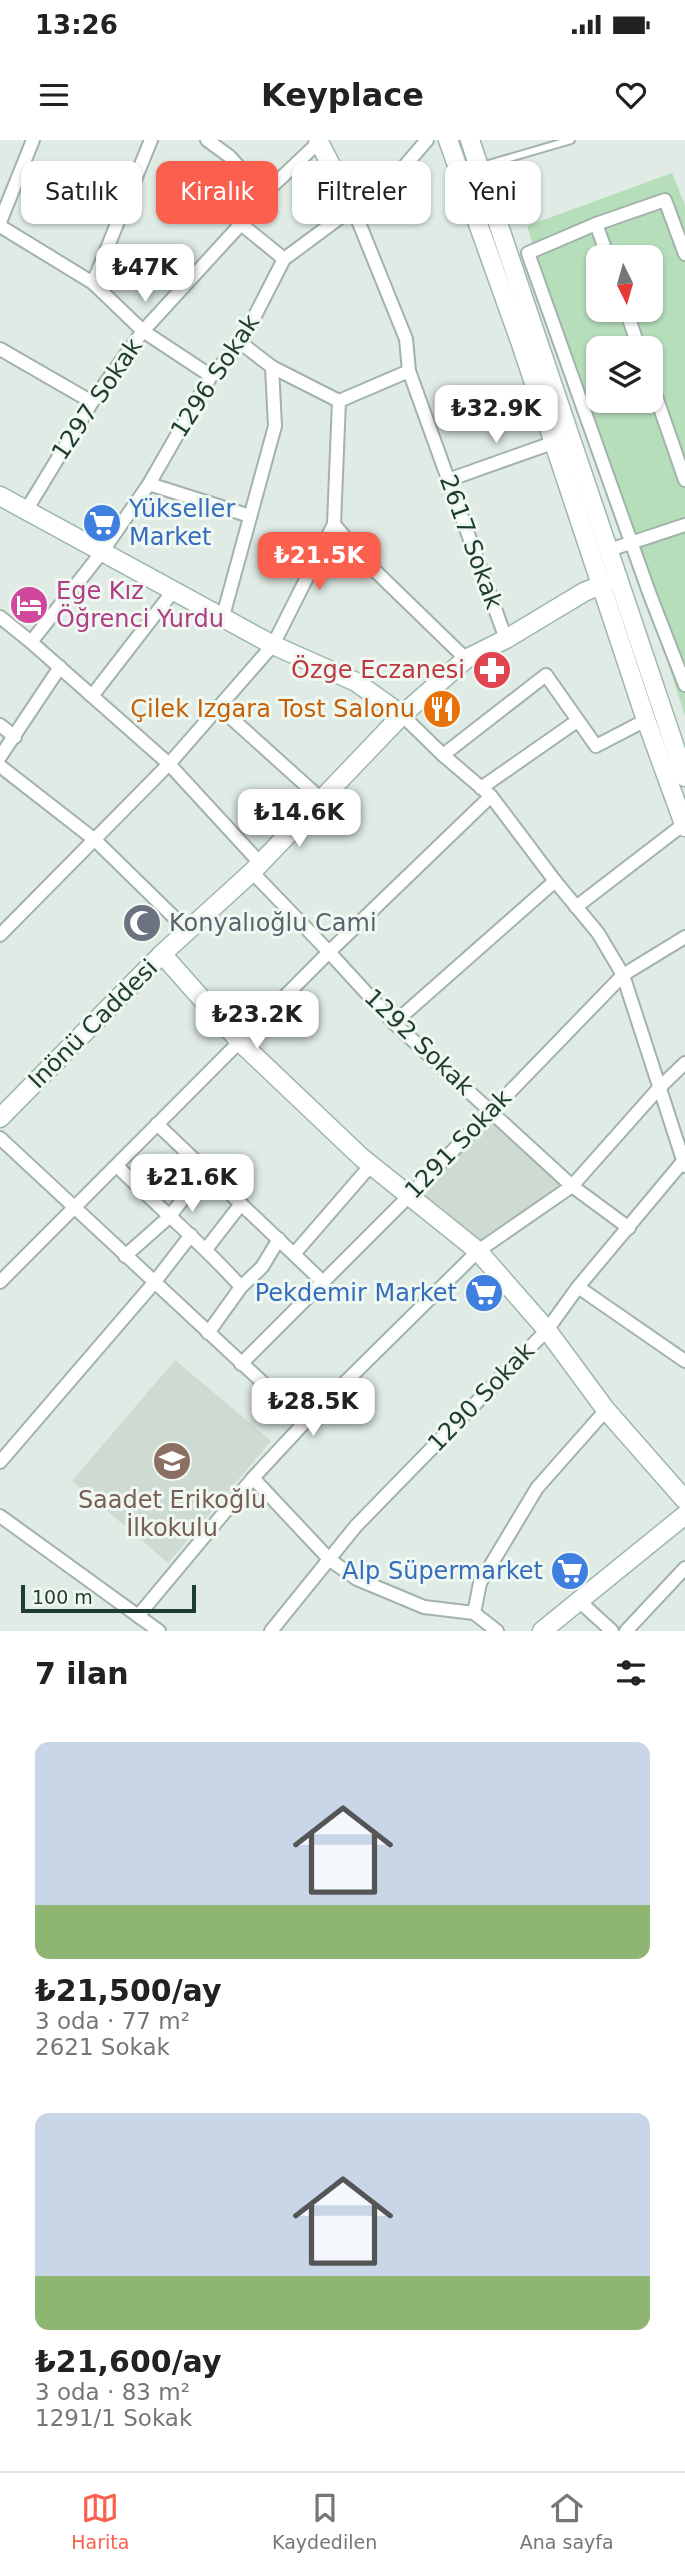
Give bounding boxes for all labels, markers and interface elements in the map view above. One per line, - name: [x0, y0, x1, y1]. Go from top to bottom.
- text: 13:26: [35, 10, 118, 40]
- icon: menu: [35, 76, 73, 114]
- text: Keyplace: [261, 76, 424, 114]
- icon: heart: [612, 76, 650, 114]
- chip: Satılık: [21, 161, 142, 224]
- chip: Kiralık: [156, 161, 278, 224]
- chip: Filtreler: [292, 161, 431, 224]
- chip: Yeni: [445, 161, 541, 224]
- pin: ₺47K: [104, 244, 186, 304]
- north arrow: [586, 245, 663, 322]
- map controls: [586, 245, 663, 413]
- text: ₺47K: [112, 254, 178, 280]
- street label: 1296 Sokak: [165, 309, 265, 443]
- street label: 1297 Sokak: [46, 333, 148, 465]
- button: layers: [586, 336, 663, 413]
- pin: ₺32.9K: [439, 386, 553, 445]
- text: ₺32.9K: [451, 395, 541, 421]
- street label: 2617 Sokak: [434, 471, 508, 613]
- place label: Yükseller Market: [128, 495, 235, 551]
- supermarket icon: Yükseller Market: [81, 502, 123, 544]
- pin: ₺21.5K: [262, 532, 376, 592]
- text: ₺21.5K: [274, 542, 364, 568]
- place label: Ege Kız Öğrenci Yurdu: [56, 577, 224, 633]
- hotel icon: Ege Kız Öğrenci Yurdu: [8, 584, 50, 626]
- pharmacy icon: Özge Eczanesi: [471, 649, 513, 691]
- place label: Özge Eczanesi: [291, 655, 465, 684]
- restaurant icon: Çilek Izgara Tost Salonu: [421, 688, 463, 730]
- place label: Çilek Izgara Tost Salonu: [130, 695, 415, 723]
- pin: ₺14.6K: [242, 790, 356, 849]
- text: ₺14.6K: [254, 799, 344, 825]
- mosque icon: Konyalıoğlu Cami: [121, 902, 163, 944]
- place label: Konyalıoğlu Cami: [169, 909, 377, 937]
- street label: Inönü Caddesi: [23, 954, 163, 1094]
- street label: 1292 Sokak: [359, 983, 479, 1101]
- pin: ₺23.2K: [200, 992, 314, 1051]
- text: ₺23.2K: [212, 1001, 302, 1027]
- street label: 1291 Sokak: [399, 1084, 517, 1204]
- pin: ₺21.6K: [135, 1154, 249, 1214]
- text: ₺21.6K: [147, 1164, 237, 1190]
- supermarket icon: Pekdemir Market: [463, 1272, 505, 1314]
- place label: Pekdemir Market: [255, 1279, 457, 1307]
- street label: 1290 Sokak: [422, 1337, 540, 1457]
- pin: ₺28.5K: [256, 1378, 370, 1438]
- text: ₺28.5K: [268, 1388, 358, 1414]
- school or university icon: Saadet Erikoğlu İlkokulu: [151, 1440, 193, 1482]
- place label: Saadet Erikoğlu İlkokulu: [78, 1486, 266, 1542]
- supermarket icon: Alp Süpermarket: [549, 1550, 591, 1592]
- place label: Alp Süpermarket: [342, 1557, 543, 1585]
- scale bar: [21, 1582, 196, 1614]
- text: 100 m: [32, 1586, 93, 1608]
- icon: filters: [612, 1654, 650, 1692]
- text: 7 ilan: [35, 1656, 129, 1691]
- icon: home: [280, 1787, 406, 1913]
- text: ₺21,500/ay: [35, 1973, 221, 2008]
- text: 3 oda · 77 m²: [35, 2008, 190, 2034]
- text: 2621 Sokak: [35, 2034, 170, 2060]
- icon: home: [280, 2158, 406, 2284]
- text: ₺21,600/ay: [35, 2344, 221, 2379]
- text: 3 oda · 83 m²: [35, 2379, 190, 2405]
- text: 1291/1 Sokak: [35, 2405, 192, 2431]
- tab: Harita: [71, 2489, 129, 2553]
- tab: Kaydedilen: [272, 2489, 377, 2553]
- tab: Ana sayfa: [520, 2489, 614, 2553]

